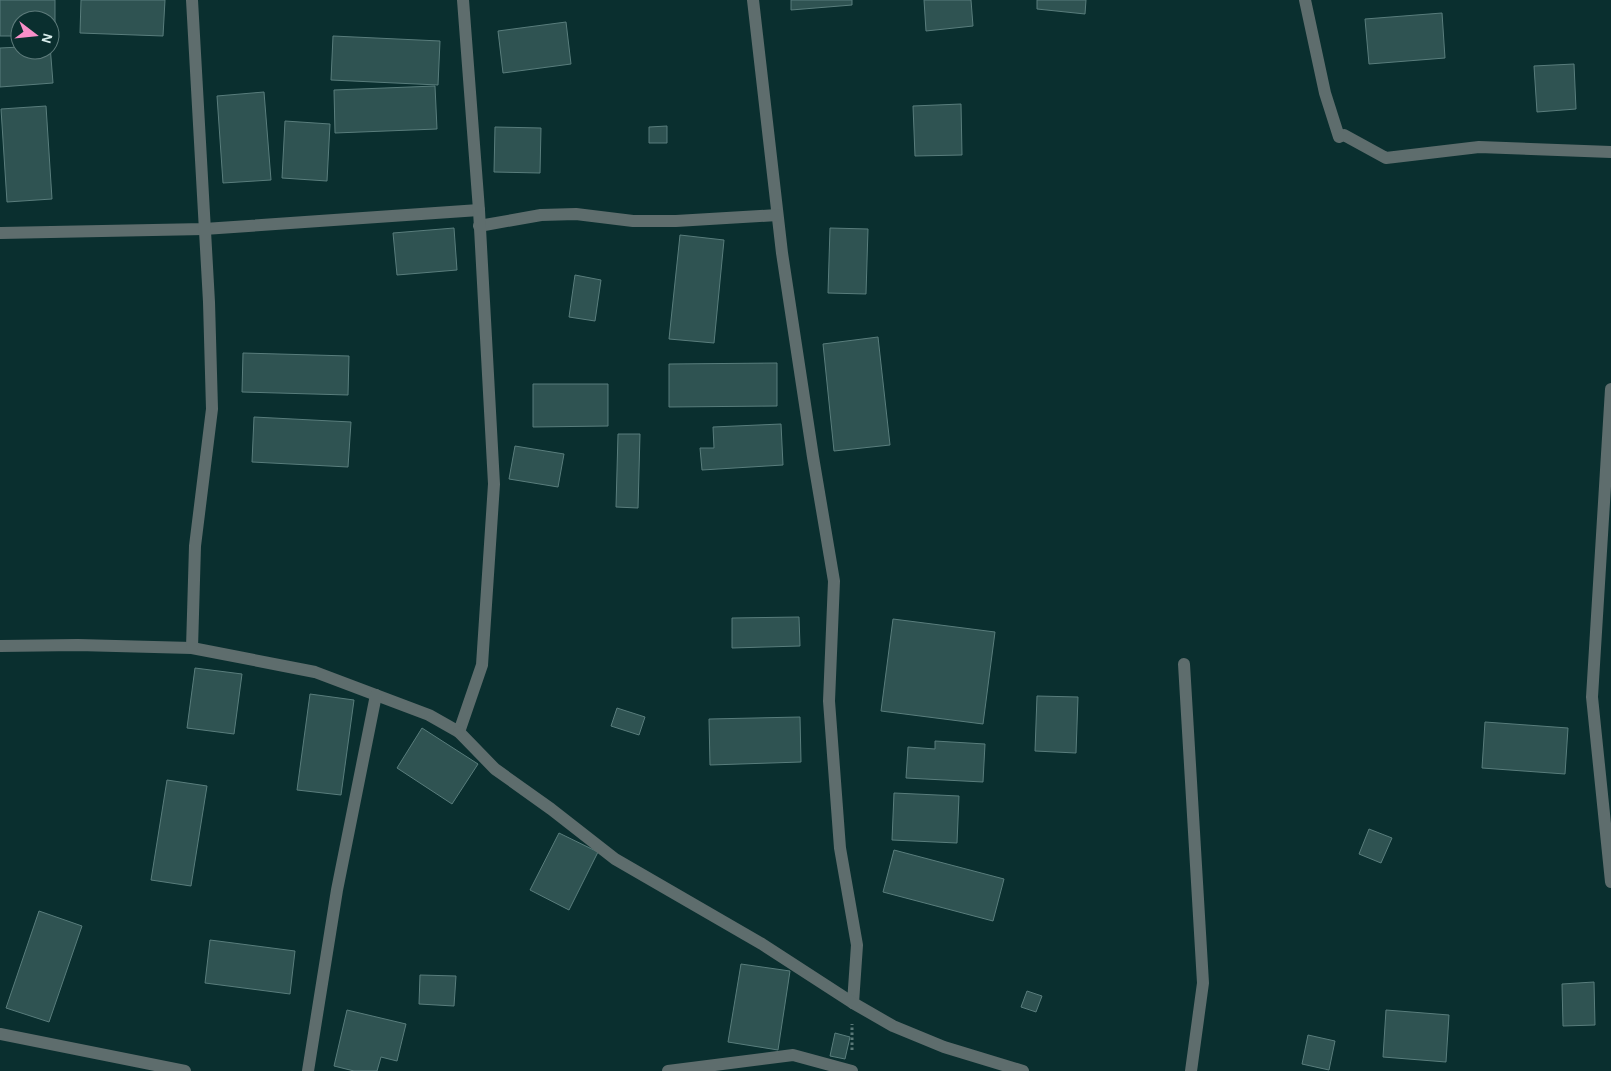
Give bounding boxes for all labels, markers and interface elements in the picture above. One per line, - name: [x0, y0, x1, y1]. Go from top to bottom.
- north arrow: [10, 10, 60, 60]
- text: N: [38, 32, 55, 45]

